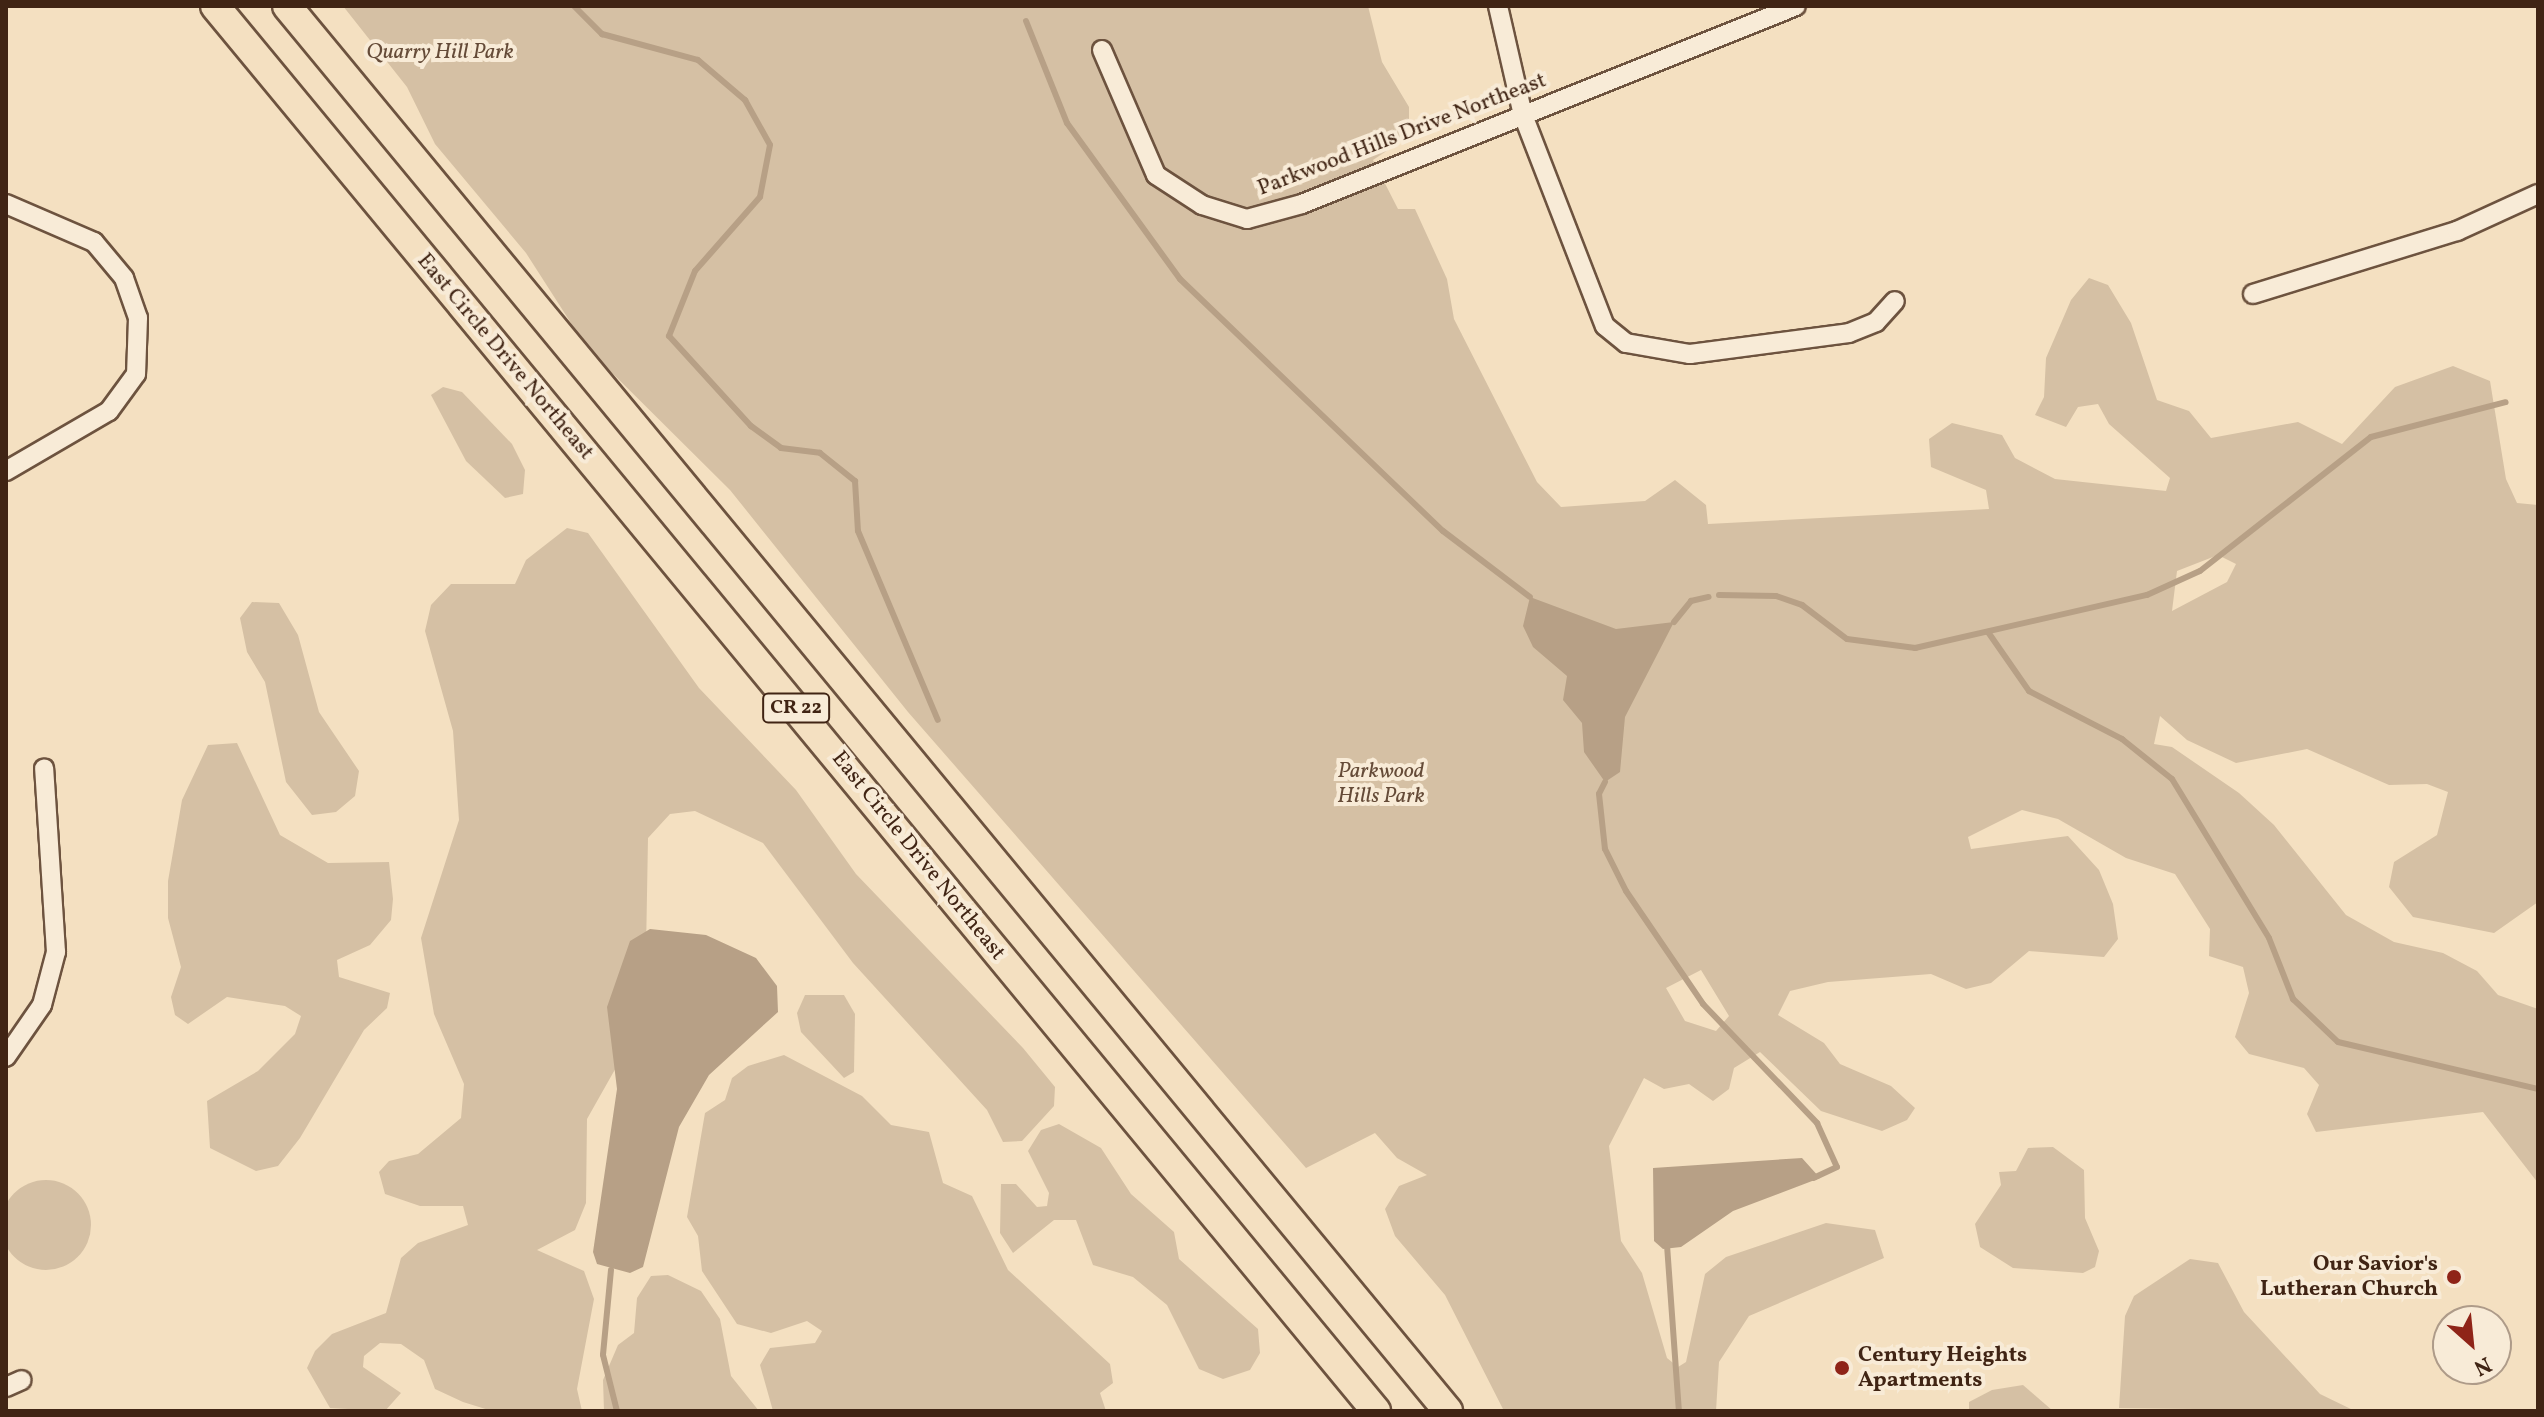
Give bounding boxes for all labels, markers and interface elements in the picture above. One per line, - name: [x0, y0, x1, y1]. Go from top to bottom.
- park label: Quarry Hill Park: [366, 40, 514, 66]
- street label: Parkwood Hills Drive Northeast: [1254, 68, 1550, 202]
- street label: East Circle Drive Northeast: [411, 248, 599, 466]
- road number: CR 22: [762, 692, 830, 724]
- street label: East Circle Drive Northeast: [826, 746, 1010, 966]
- park label: Parkwood Hills Park: [1337, 758, 1425, 810]
- place label: Our Savior's Lutheran Church: [2260, 1251, 2438, 1302]
- marker: Our Savior's Lutheran Church: [2445, 1268, 2463, 1286]
- north arrow: [2432, 1305, 2512, 1385]
- place label: Century Heights Apartments: [1858, 1342, 2027, 1394]
- text: N: [2468, 1348, 2496, 1382]
- marker: Century Heights Apartments: [1833, 1359, 1851, 1377]

